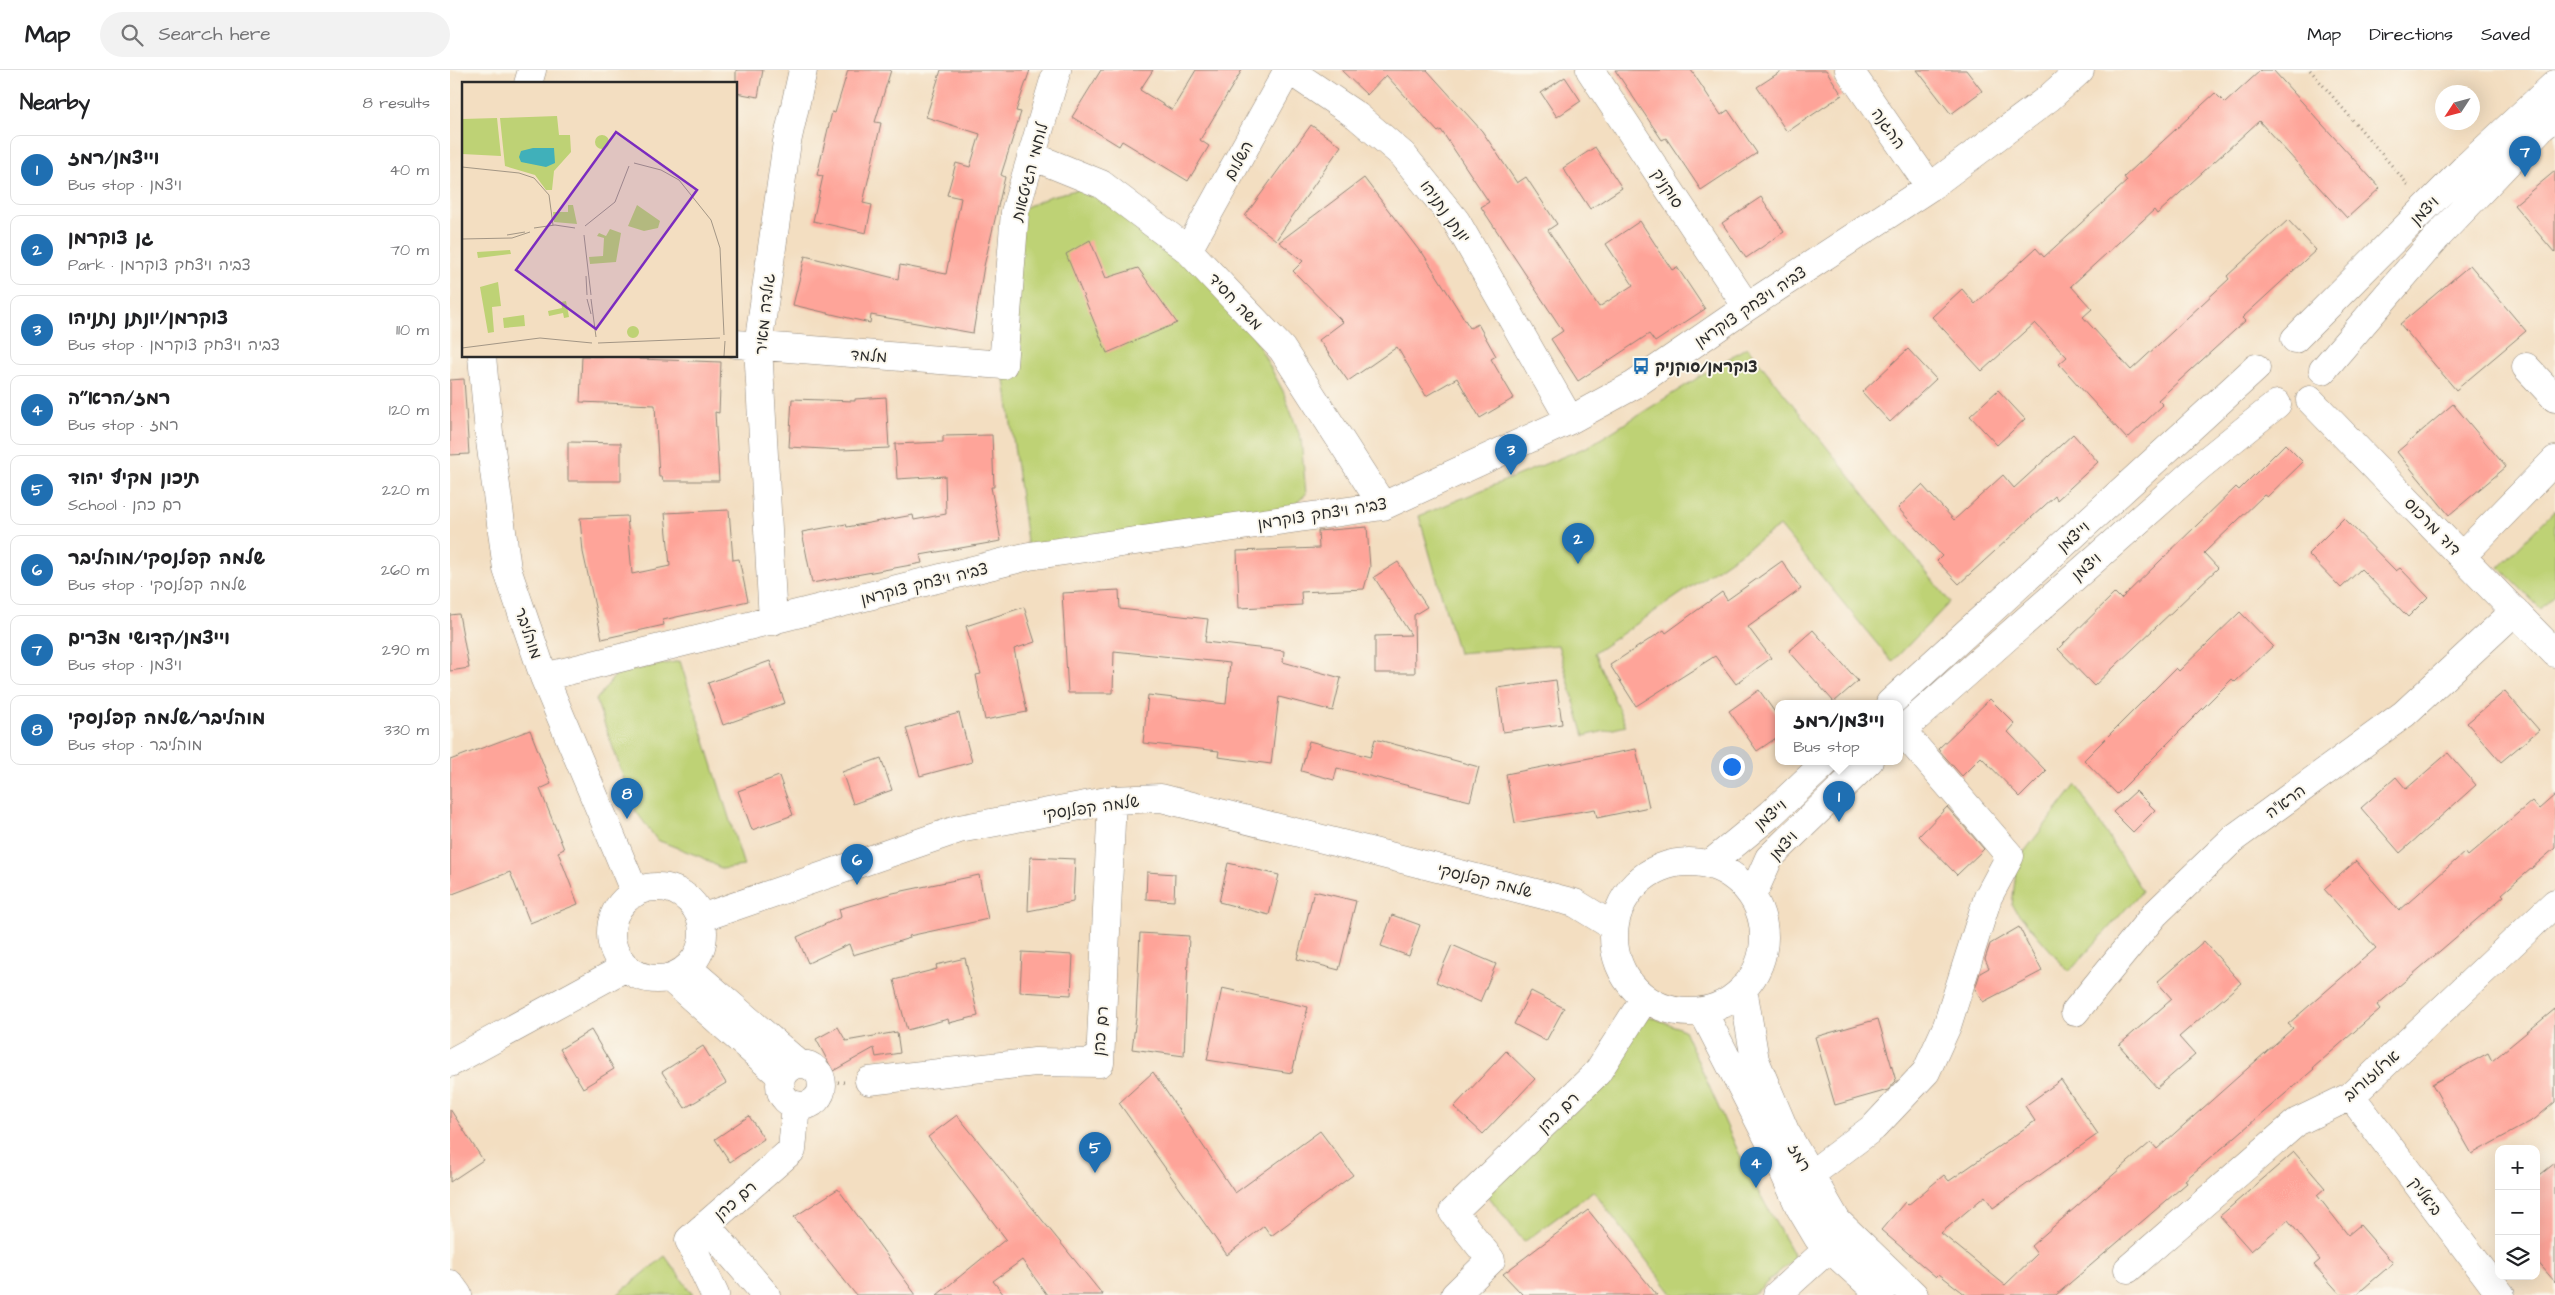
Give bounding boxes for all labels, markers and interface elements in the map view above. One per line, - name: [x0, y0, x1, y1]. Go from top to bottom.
- search box: [100, 12, 450, 57]
- text: Map: [25, 18, 70, 52]
- icon: search: [118, 21, 146, 49]
- text: Search here: [158, 21, 271, 48]
- text: Map: [2307, 22, 2341, 47]
- text: Directions: [2369, 22, 2453, 47]
- text: Saved: [2481, 22, 2530, 47]
- inset map: [462, 82, 738, 358]
- north arrow: [2435, 85, 2480, 130]
- text: Nearby: [20, 88, 90, 117]
- text: 8 results: [363, 92, 430, 114]
- street label: ההגנה: [1866, 104, 1910, 154]
- street label: לוחמי הגיטאות: [1006, 120, 1054, 225]
- pin: 7: [2509, 136, 2541, 177]
- street label: השלום: [1219, 137, 1259, 184]
- text: וייצמן/רמז: [68, 145, 160, 172]
- text: 1: [36, 159, 38, 181]
- text: 40 m: [389, 159, 429, 181]
- street label: סוקניק: [1646, 164, 1688, 213]
- text: Bus stop · ויצמן: [68, 174, 182, 196]
- street label: יונתן נתניהו: [1415, 176, 1475, 247]
- street label: ויצמן: [2405, 191, 2444, 230]
- text: גן צוקרמן: [68, 225, 154, 252]
- text: 2: [32, 239, 42, 261]
- text: 70 m: [390, 239, 429, 261]
- text: Park · צביה ויצחק צוקרמן: [68, 254, 251, 276]
- street label: צביה ויצחק צוקרמן: [1690, 261, 1811, 352]
- street label: משה חסיד: [1203, 268, 1267, 335]
- street label: גולדה מאיר: [750, 272, 780, 356]
- text: צוקרמן/יונתן נתניהו: [68, 305, 228, 332]
- text: 3: [33, 319, 41, 341]
- text: 110 m: [396, 319, 429, 341]
- text: Bus stop · צביה ויצחק צוקרמן: [68, 334, 280, 356]
- street label: מלמד: [850, 344, 888, 368]
- bus stop icon: צוקרמן/סוקניק: [1631, 356, 1651, 376]
- place label: צוקרמן/סוקניק: [1655, 356, 1758, 378]
- text: רמז/הרא״ה: [68, 385, 171, 412]
- text: 4: [32, 399, 42, 421]
- text: 120 m: [389, 399, 429, 421]
- text: Bus stop · רמז: [68, 414, 179, 436]
- pin: 3: [1495, 434, 1527, 475]
- text: תיכון מקיף יהוד: [68, 465, 200, 492]
- text: 5: [31, 479, 43, 501]
- text: 220 m: [382, 479, 429, 501]
- street label: צביה ויצחק צוקרמן: [1256, 493, 1388, 535]
- street label: דוד מרכוס: [2399, 493, 2465, 561]
- text: School · רם כהן: [68, 494, 182, 516]
- street label: וייצמן: [2053, 516, 2095, 557]
- pin: 2: [1562, 523, 1594, 564]
- text: שלמה קפלנסקי/מוהליבר: [68, 545, 265, 572]
- street label: ויצמן: [2067, 548, 2106, 586]
- street label: צביה ויצחק צוקרמן: [858, 558, 990, 610]
- text: 6: [32, 559, 42, 581]
- text: 260 m: [381, 559, 429, 581]
- text: Bus stop · שלמה קפלנסקי: [68, 574, 247, 596]
- street label: מוהליבר: [509, 605, 547, 662]
- text: וייצמן/קדושי מצרים: [68, 625, 230, 652]
- text: 7: [32, 639, 42, 661]
- text: 290 m: [382, 639, 429, 661]
- text: Bus stop · ויצמן: [68, 654, 182, 676]
- popup: [1775, 700, 1903, 765]
- text: מוהליבר/שלמה קפלנסקי: [68, 705, 265, 732]
- text: וייצמן/רמז: [1793, 708, 1885, 735]
- text: 8: [32, 719, 42, 741]
- text: 330 m: [384, 719, 429, 741]
- text: Bus stop · מוהליבר: [68, 734, 203, 756]
- text: Bus stop: [1793, 736, 1860, 758]
- your location: [1719, 754, 1745, 780]
- pin: 8: [611, 778, 643, 819]
- street label: הרא"ה: [2261, 780, 2310, 824]
- pin: 1: [1823, 781, 1855, 822]
- street label: שלמה קפלנסקי: [1041, 790, 1141, 826]
- street label: וייצמן: [1750, 794, 1792, 835]
- street label: ויצמן: [1765, 826, 1803, 865]
- pin: 6: [841, 844, 873, 885]
- street label: שלמה קפלנסקי: [1435, 859, 1535, 903]
- street label: רם כהן: [1088, 1005, 1114, 1057]
- street label: ארלוזורוב: [2339, 1045, 2405, 1106]
- street label: רם כהן: [1533, 1087, 1584, 1138]
- pin: 5: [1079, 1132, 1111, 1173]
- street label: רמז: [1782, 1139, 1816, 1176]
- map controls: [2495, 1145, 2540, 1280]
- button: +: [2495, 1145, 2540, 1190]
- pin: 4: [1740, 1147, 1772, 1188]
- street label: ביאליק: [2403, 1173, 2447, 1220]
- street label: רם כהן: [710, 1176, 762, 1225]
- button: −: [2495, 1190, 2540, 1235]
- button: layers: [2495, 1235, 2540, 1280]

